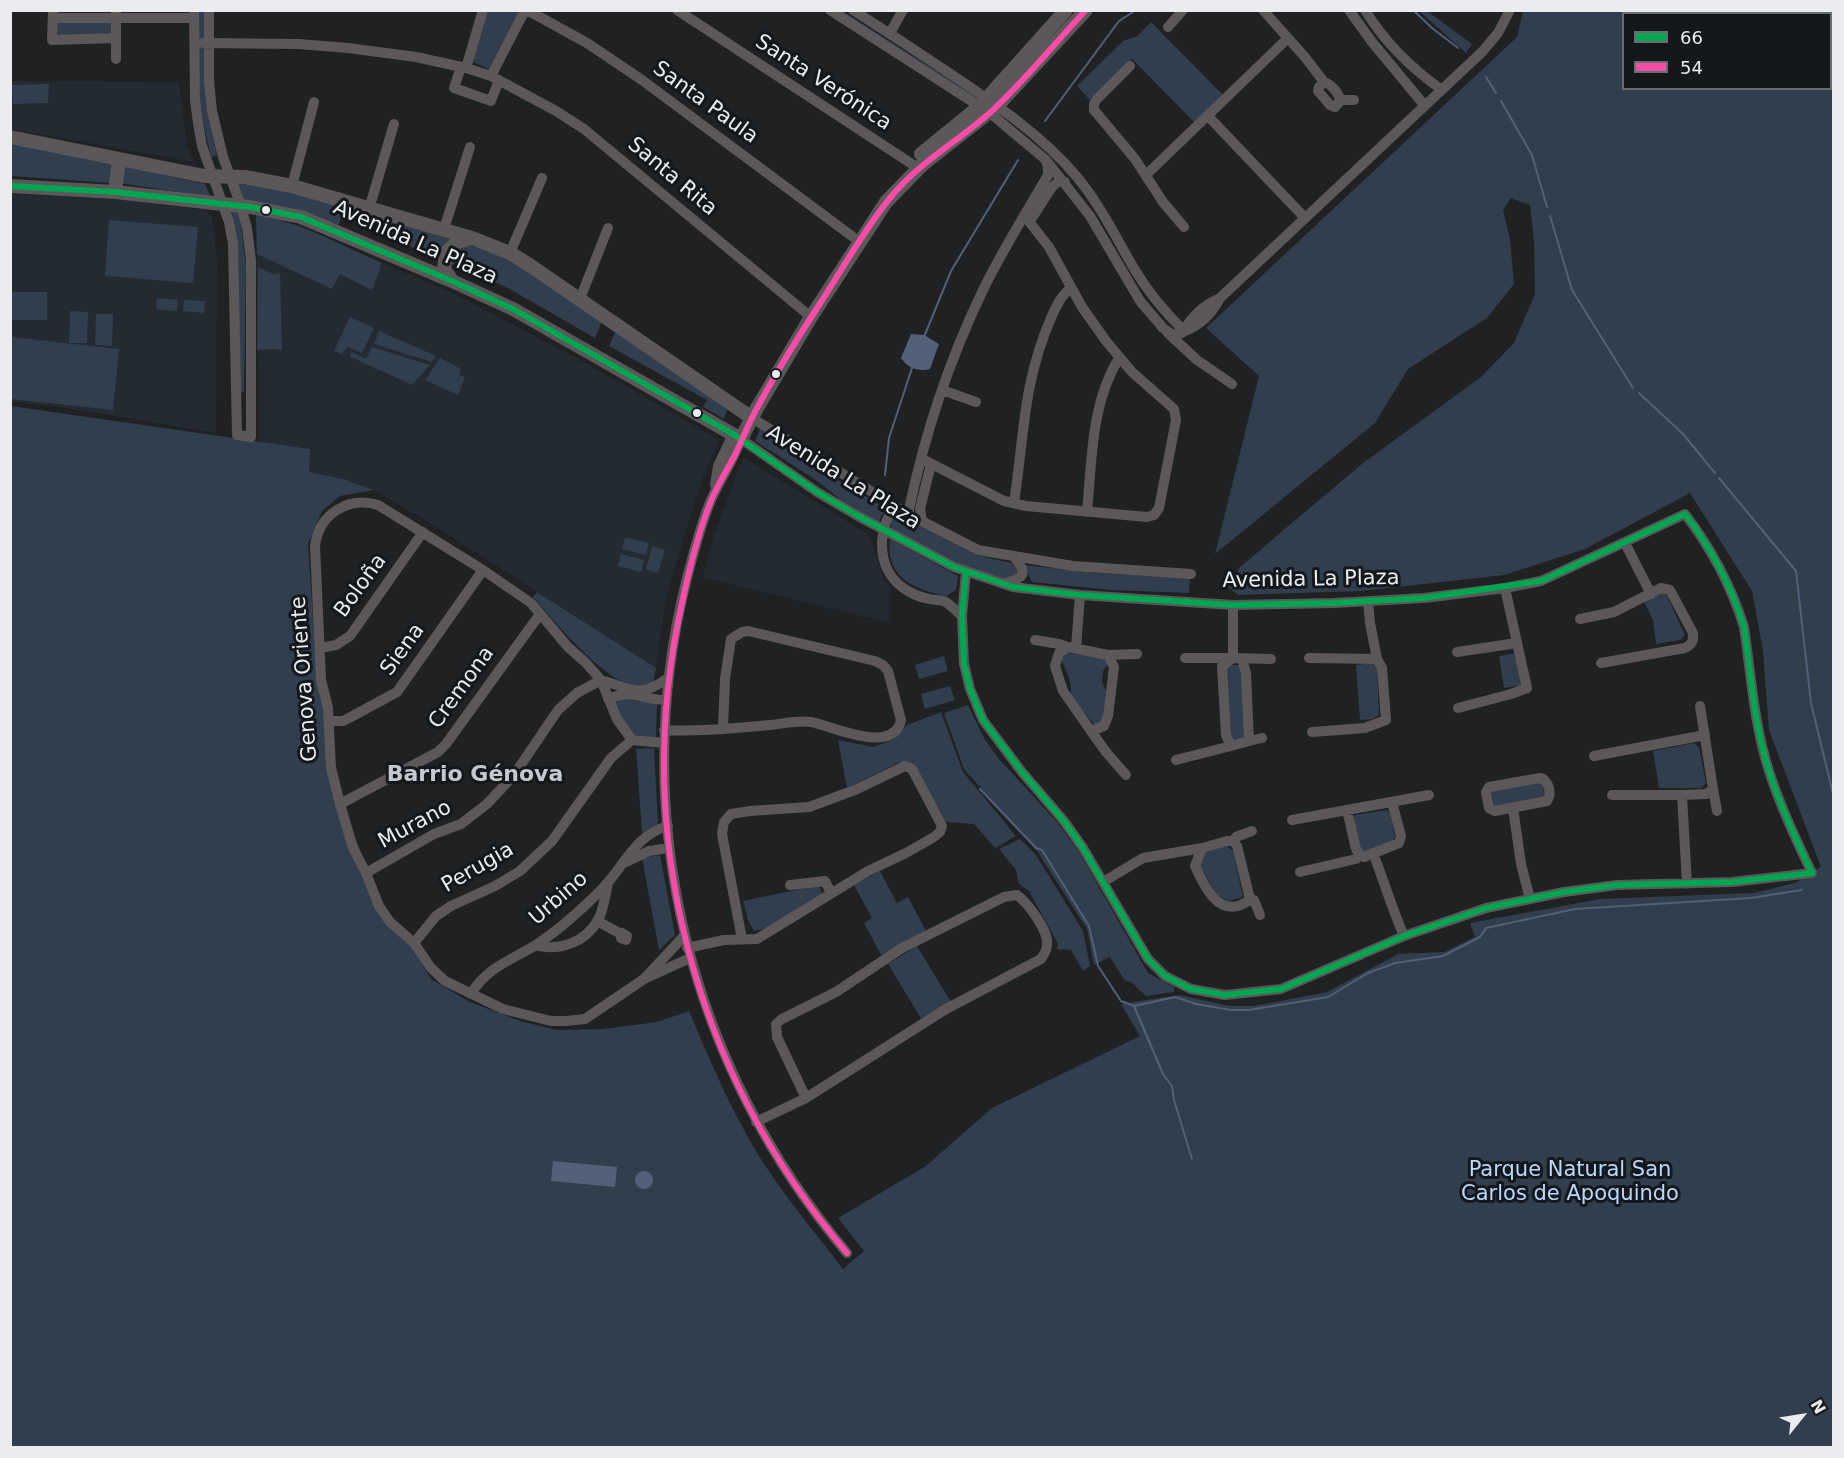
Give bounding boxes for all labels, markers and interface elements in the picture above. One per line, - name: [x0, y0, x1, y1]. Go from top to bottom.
- legend: [1622, 12, 1832, 90]
- text: 66: [1680, 27, 1703, 48]
- street label: Santa Verónica: [750, 30, 896, 136]
- street label: Santa Paula: [647, 56, 763, 150]
- text: 54: [1680, 57, 1703, 78]
- street label: Santa Rita: [622, 132, 722, 222]
- street label: Avenida La Plaza: [329, 195, 501, 291]
- unlabelled marker: [260, 204, 272, 216]
- unlabelled marker: [770, 368, 782, 380]
- unlabelled marker: [691, 407, 703, 419]
- street label: Avenida La Plaza: [761, 420, 925, 536]
- street label: Boloña: [330, 549, 392, 623]
- street label: Avenida La Plaza: [1222, 566, 1400, 594]
- street label: Genova Oriente: [287, 595, 323, 763]
- street label: Siena: [376, 619, 430, 681]
- street label: Cremona: [424, 642, 500, 734]
- district label: Barrio Génova: [387, 762, 563, 788]
- street label: Murano: [374, 795, 456, 855]
- street label: Perugia: [438, 837, 518, 899]
- street label: Urbino: [525, 867, 593, 931]
- park label: Parque Natural San Carlos de Apoquindo: [1461, 1158, 1679, 1208]
- north arrow: [1772, 1386, 1832, 1446]
- text: N: [1806, 1396, 1830, 1417]

